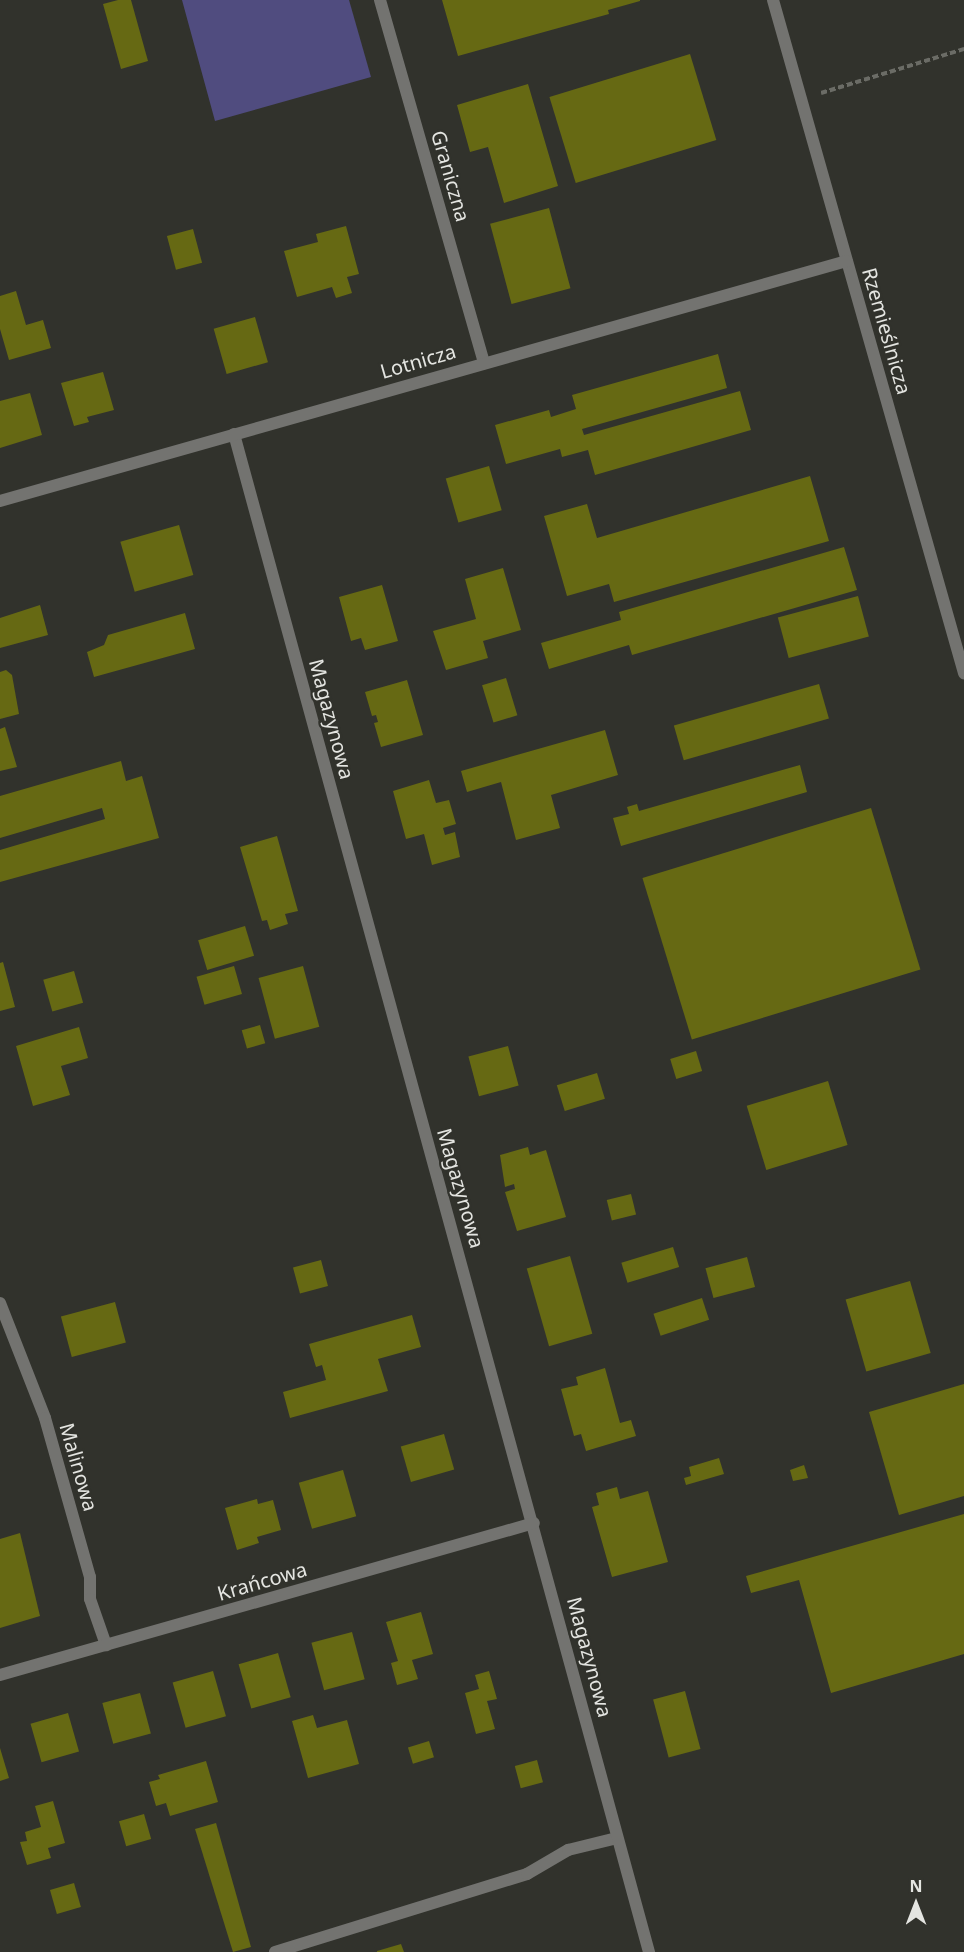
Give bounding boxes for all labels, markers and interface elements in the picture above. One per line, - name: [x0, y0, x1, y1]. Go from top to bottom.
- street label: Graniczna: [427, 128, 475, 224]
- street label: Rzemieślnicza: [857, 265, 917, 397]
- street label: Lotnicza: [377, 339, 459, 383]
- street label: Magazynowa: [304, 656, 360, 782]
- street label: Magazynowa: [432, 1125, 490, 1251]
- street label: Malinowa: [55, 1420, 103, 1514]
- street label: Krańcowa: [214, 1557, 310, 1605]
- street label: Magazynowa: [562, 1594, 618, 1720]
- north arrow: [886, 1874, 946, 1934]
- text: N: [909, 1875, 923, 1897]

